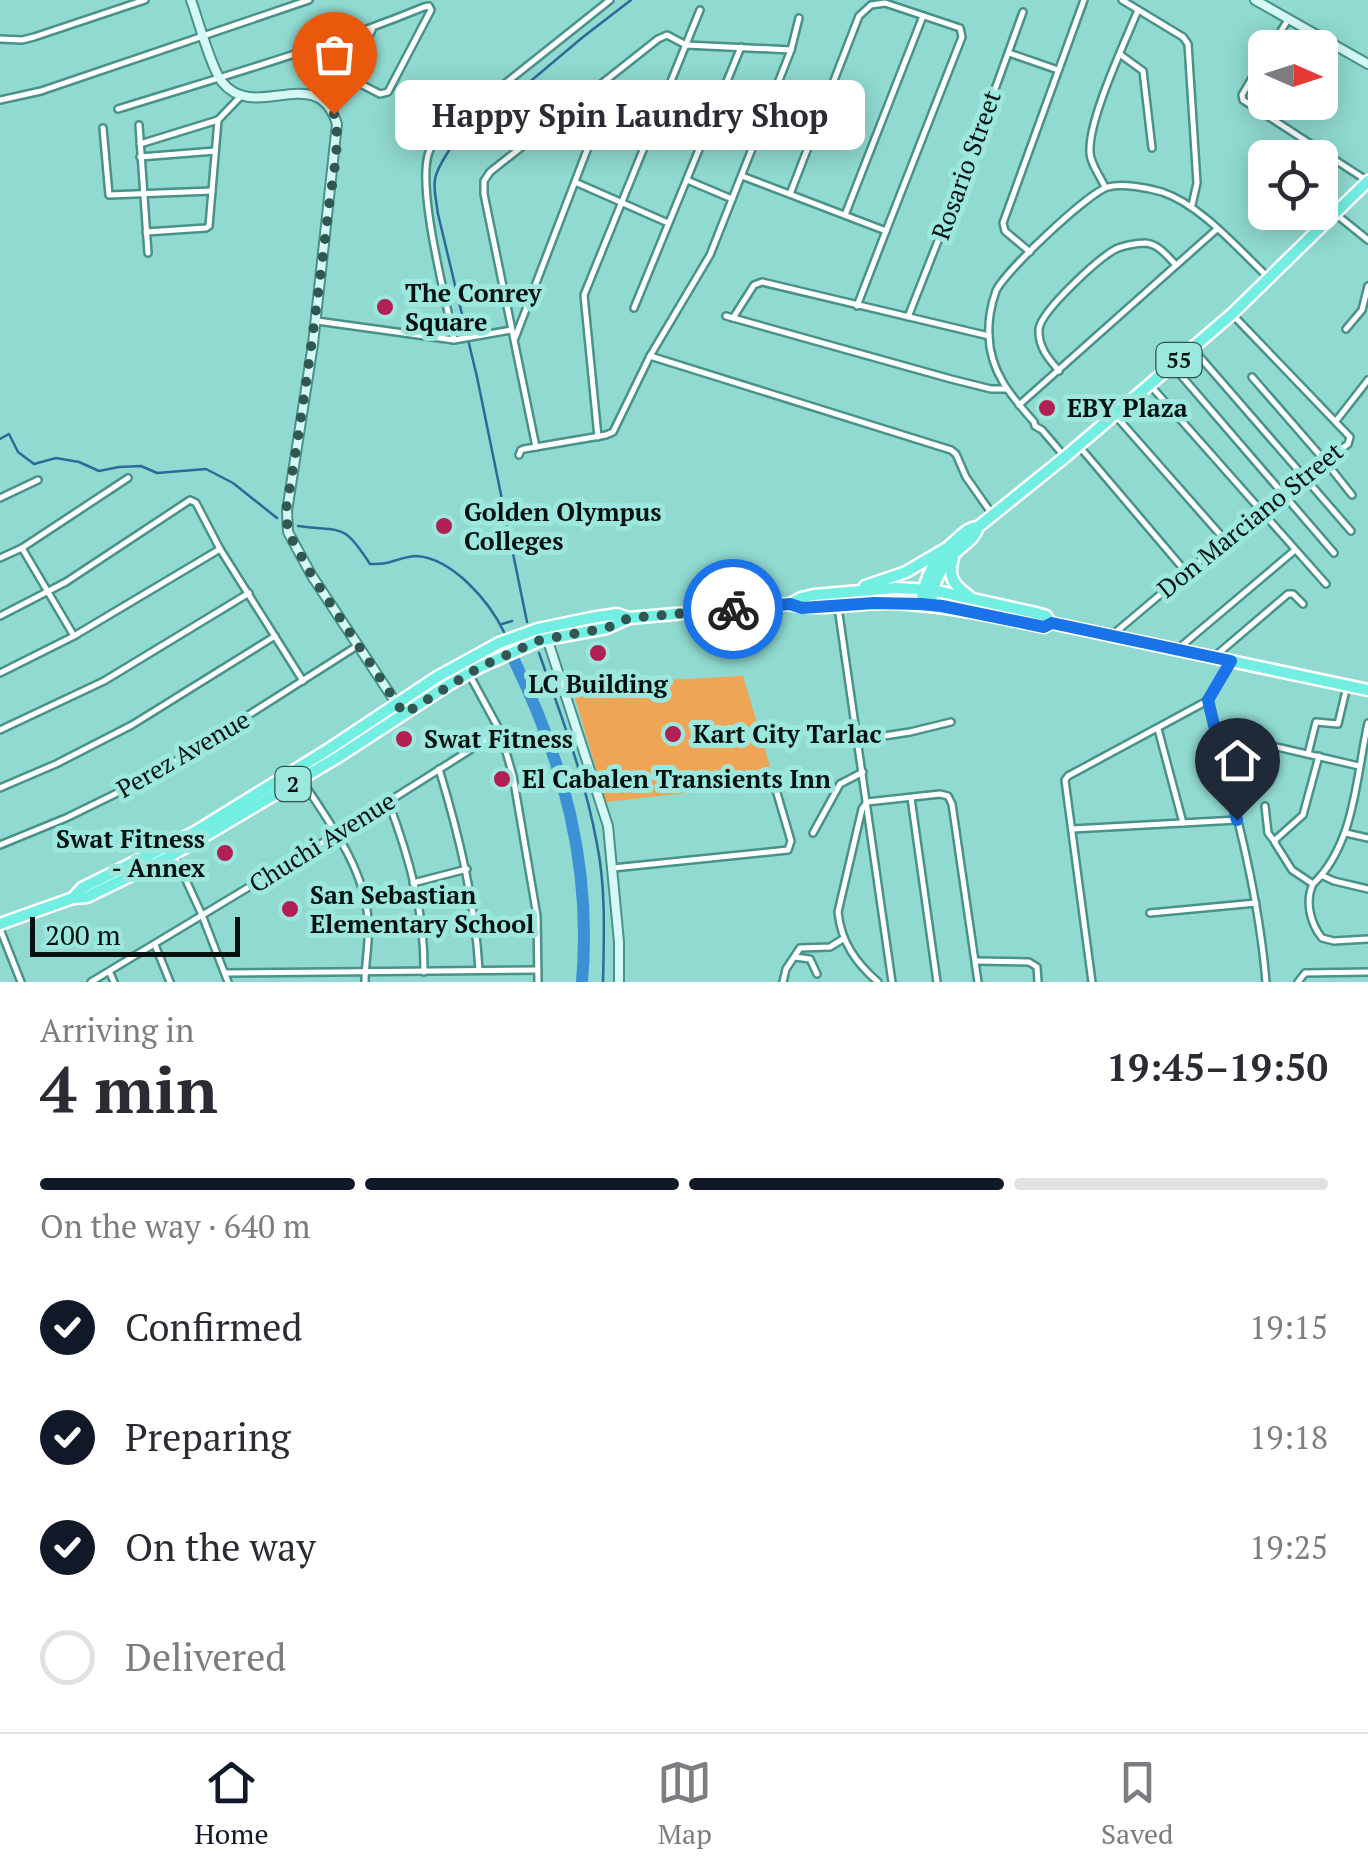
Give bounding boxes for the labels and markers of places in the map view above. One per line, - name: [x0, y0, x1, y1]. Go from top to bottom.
- pin: [292, 12, 377, 115]
- callout: Happy Spin Laundry Shop: [394, 79, 864, 149]
- place label: The Conrey Square: [405, 276, 542, 338]
- marker: The Conrey Square: [374, 296, 396, 318]
- place label: EBY Plaza: [1067, 391, 1188, 424]
- marker: EBY Plaza: [1036, 397, 1058, 419]
- place label: Golden Olympus Colleges: [464, 495, 662, 557]
- marker: Golden Olympus Colleges: [433, 515, 455, 537]
- marker: LC Building: [587, 642, 609, 664]
- place label: LC Building: [529, 667, 668, 700]
- place label: Kart City Tarlac: [693, 717, 882, 750]
- pin: [1195, 718, 1280, 821]
- place label: Swat Fitness: [424, 722, 573, 755]
- marker: Kart City Tarlac: [662, 723, 684, 745]
- marker: Swat Fitness: [393, 728, 415, 750]
- place label: El Cabalen Transients Inn: [522, 762, 831, 795]
- marker: El Cabalen Transients Inn: [491, 768, 513, 790]
- place label: Swat Fitness - Annex: [56, 822, 205, 884]
- marker: Swat Fitness - Annex: [214, 842, 236, 864]
- place label: San Sebastian Elementary School: [310, 878, 534, 940]
- marker: San Sebastian Elementary School: [279, 898, 301, 920]

